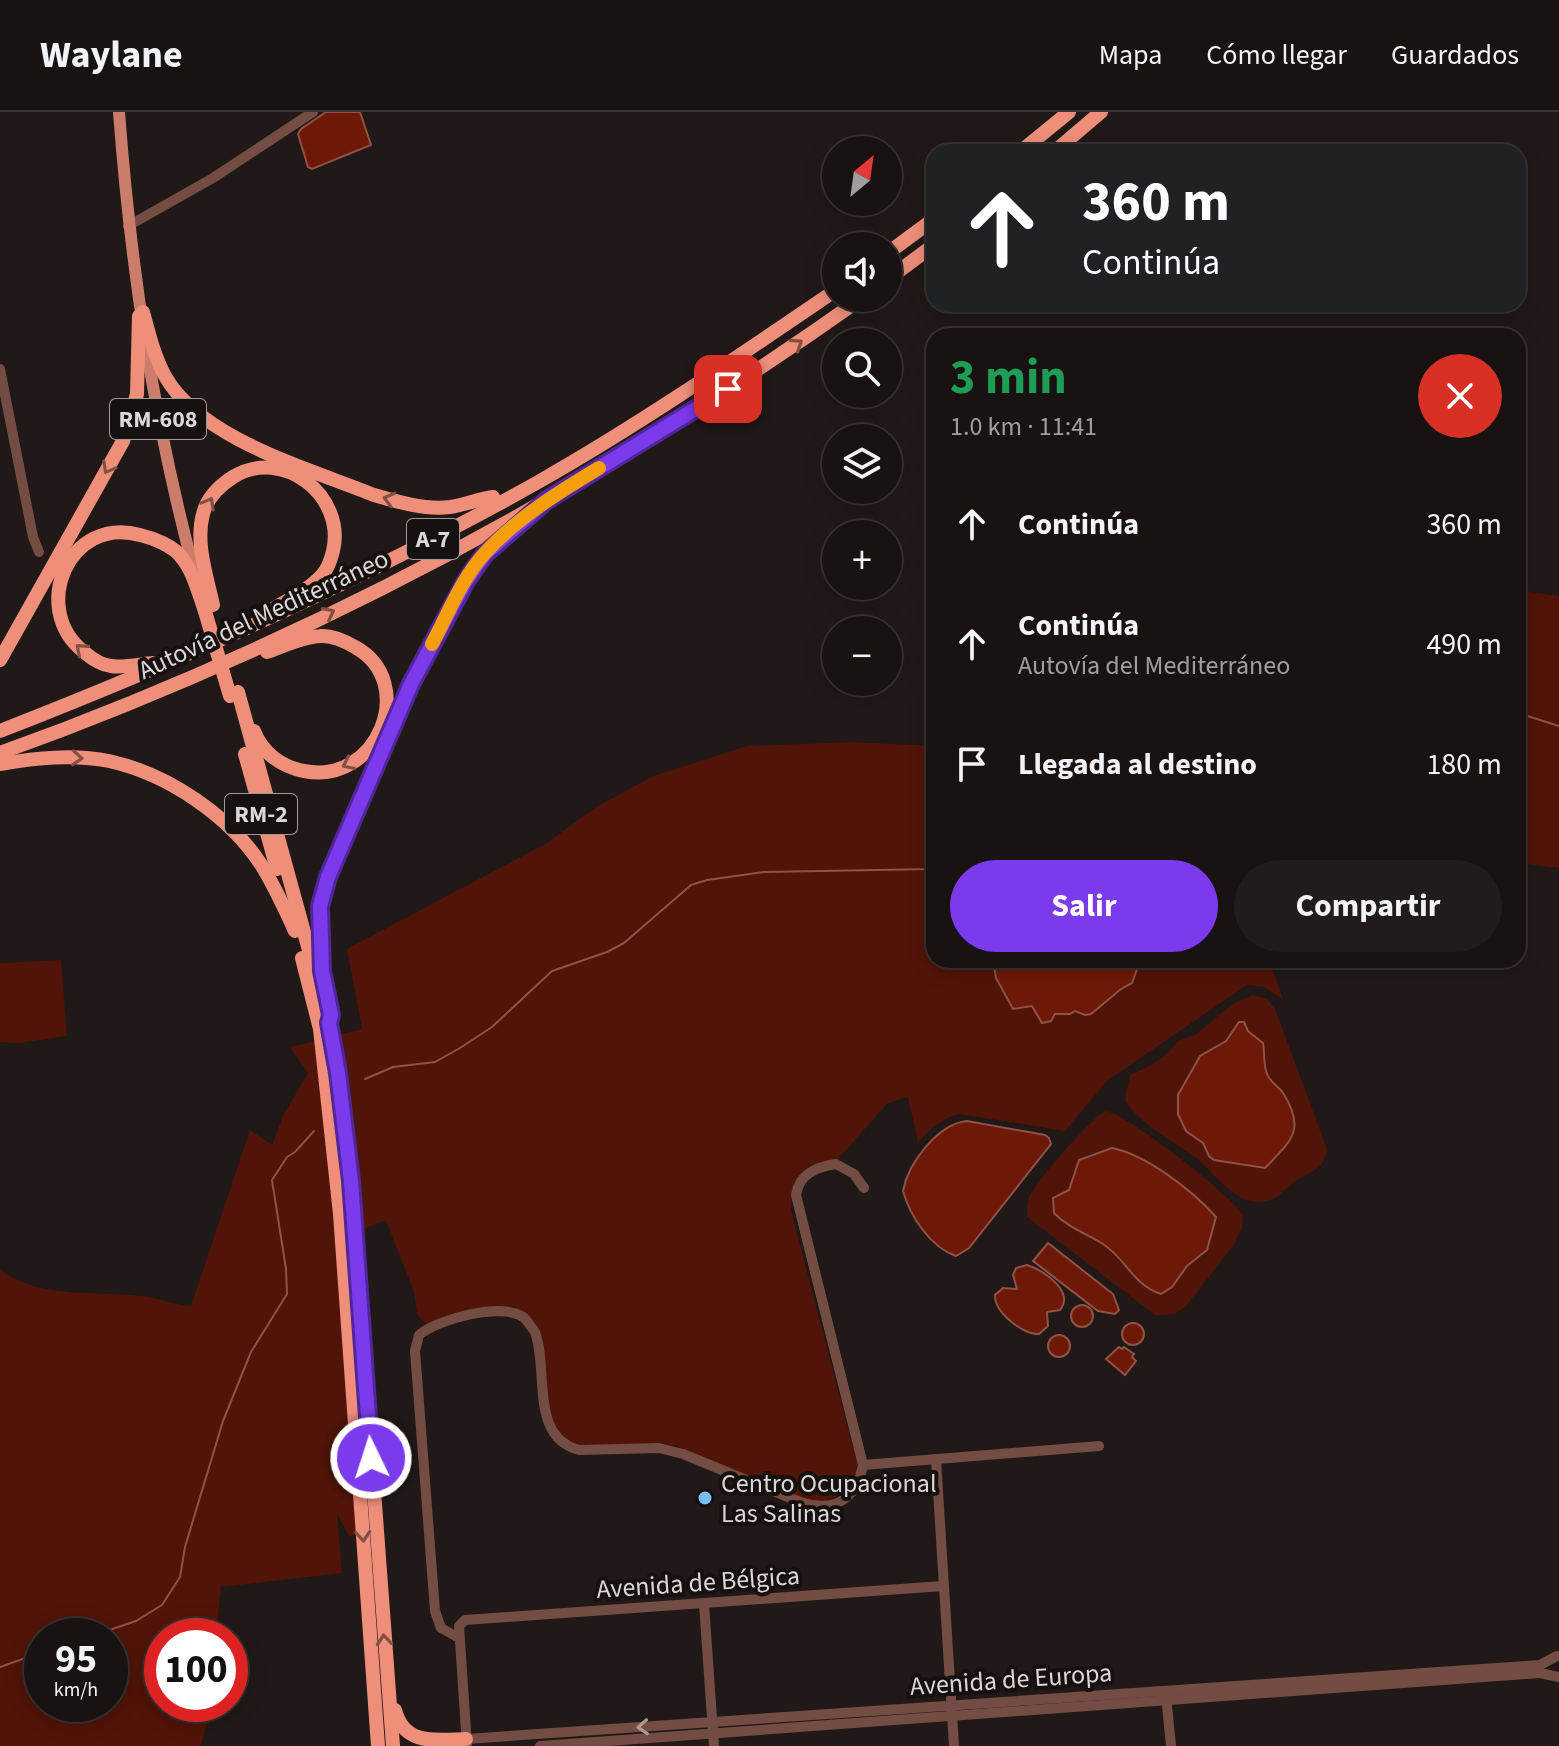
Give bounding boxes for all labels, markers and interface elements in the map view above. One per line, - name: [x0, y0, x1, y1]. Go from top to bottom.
- text: Waylane: [40, 28, 183, 82]
- text: Mapa: [1099, 35, 1162, 75]
- text: Cómo llegar: [1206, 35, 1347, 75]
- text: Guardados: [1391, 35, 1519, 75]
- north arrow: [822, 136, 902, 216]
- map controls: [822, 136, 902, 696]
- text: 360 m: [1082, 163, 1230, 242]
- icon: ahead: [950, 176, 1054, 280]
- button: sound: [822, 232, 902, 312]
- text: Continúa: [1082, 237, 1220, 288]
- button: search: [822, 328, 902, 408]
- one-way arrow: [788, 339, 803, 354]
- text: 3 min: [950, 344, 1067, 412]
- button: close: [1418, 354, 1502, 438]
- pin: [694, 355, 762, 423]
- icon: arrive: [706, 367, 750, 411]
- road number: RM-608: [110, 399, 206, 439]
- text: 1.0 km · 11:41: [950, 408, 1097, 445]
- button: layers: [822, 424, 902, 504]
- one-way arrow: [102, 459, 118, 474]
- one-way arrow: [383, 492, 397, 509]
- one-way arrow: [200, 496, 215, 511]
- icon: ahead: [950, 502, 994, 546]
- text: Continúa: [1018, 503, 1139, 546]
- text: 360 m: [1426, 503, 1502, 546]
- road number: A-7: [407, 519, 459, 559]
- button: +: [822, 520, 902, 600]
- street label: Autovía del Mediterráneo: [132, 540, 394, 689]
- text: Continúa: [1018, 604, 1139, 647]
- one-way arrow: [321, 607, 336, 623]
- button: −: [822, 616, 902, 696]
- icon: ahead: [950, 622, 994, 666]
- text: 490 m: [1426, 623, 1502, 666]
- one-way arrow: [75, 644, 90, 659]
- text: Autovía del Mediterráneo: [1018, 647, 1290, 684]
- icon: arrive: [950, 742, 994, 786]
- text: Llegada al destino: [1018, 743, 1257, 786]
- text: 180 m: [1426, 743, 1502, 786]
- one-way arrow: [72, 750, 84, 767]
- one-way arrow: [341, 754, 356, 770]
- road number: RM-2: [225, 794, 297, 834]
- button: Salir: [950, 860, 1218, 952]
- button: Compartir: [1234, 860, 1502, 952]
- position arrow: [329, 1416, 413, 1500]
- place label: Centro Ocupacional Las Salinas: [721, 1465, 937, 1532]
- marker: Centro Ocupacional Las Salinas: [696, 1489, 714, 1507]
- one-way arrow: [354, 1530, 371, 1543]
- street label: Avenida de Bélgica: [595, 1557, 801, 1608]
- speed limit sign: 100: [144, 1618, 248, 1722]
- text: 95: [55, 1631, 97, 1688]
- one-way arrow: [376, 1633, 393, 1646]
- street label: Avenida de Europa: [909, 1654, 1113, 1705]
- text: km/h: [54, 1676, 98, 1704]
- one-way arrow: [636, 1718, 649, 1735]

